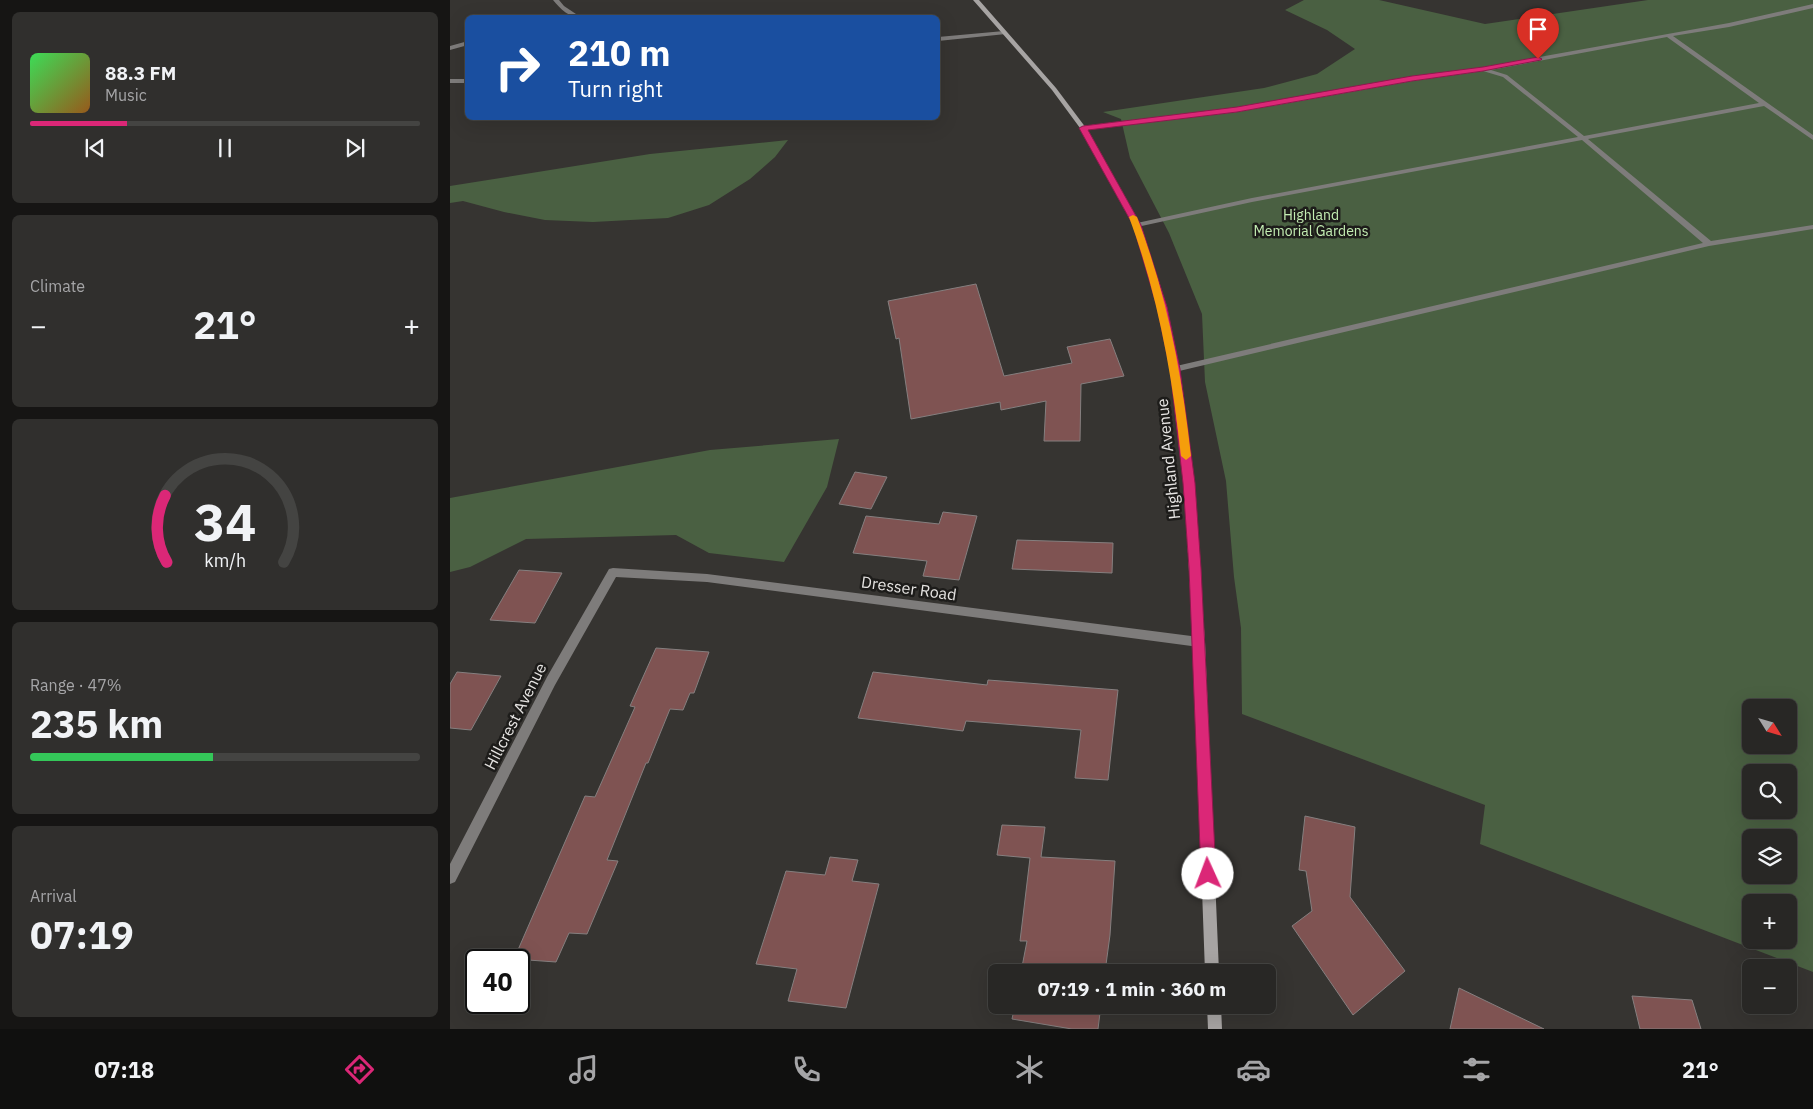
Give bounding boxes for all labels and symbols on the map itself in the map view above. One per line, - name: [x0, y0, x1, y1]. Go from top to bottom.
- pin: [1517, 8, 1559, 59]
- park label: Highland Memorial Gardens: [1253, 206, 1369, 240]
- street label: Highland Avenue: [1152, 397, 1184, 520]
- street label: Dresser Road: [860, 571, 958, 605]
- street label: Hillcrest Avenue: [480, 659, 551, 773]
- north arrow: [1742, 699, 1798, 754]
- position arrow: [1181, 847, 1233, 899]
- speed limit sign: 40: [465, 949, 530, 1014]

